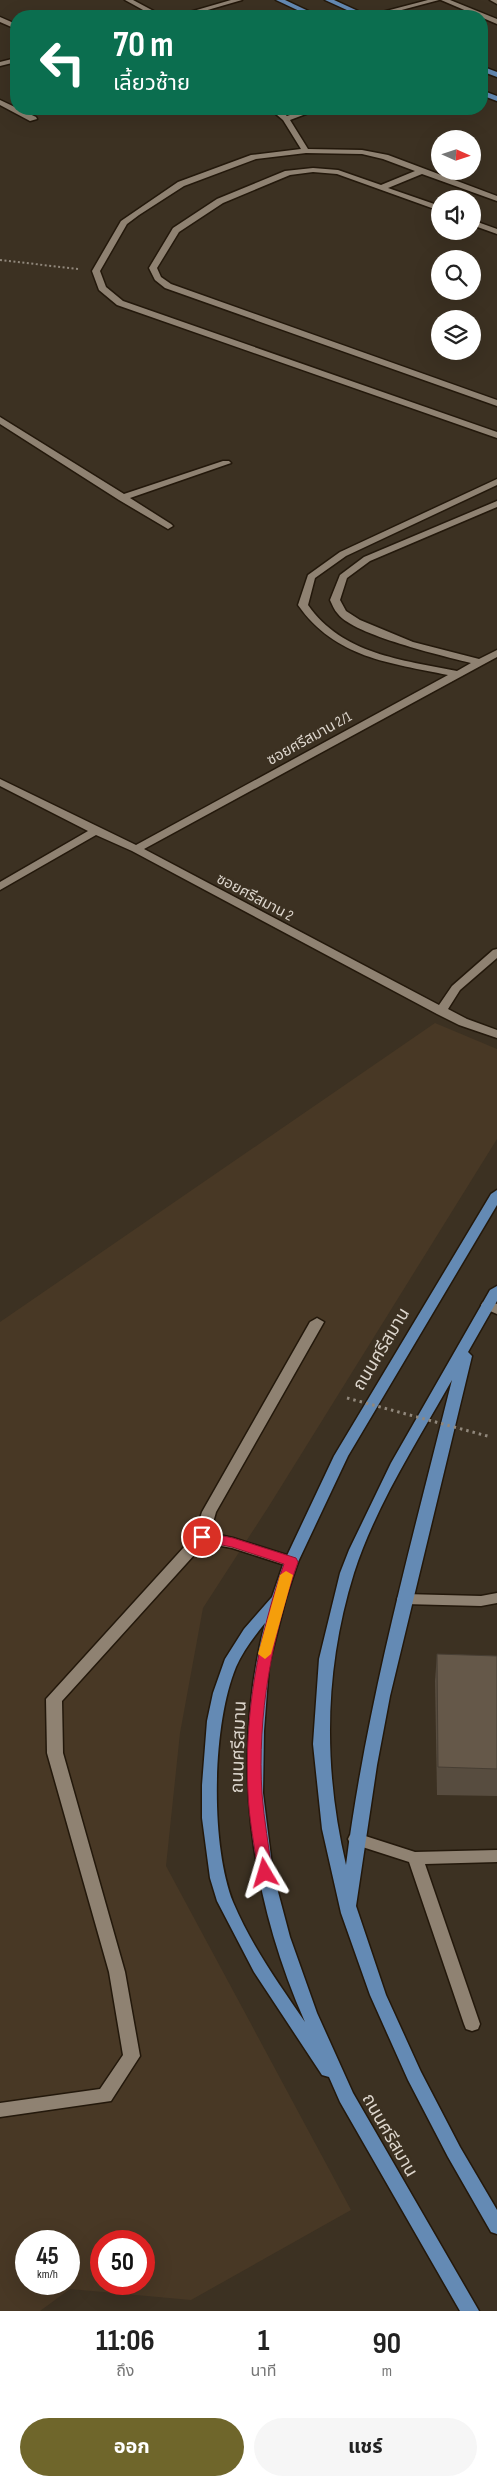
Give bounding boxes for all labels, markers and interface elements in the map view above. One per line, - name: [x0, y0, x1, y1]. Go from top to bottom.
- text: 70 m: [113, 24, 173, 67]
- icon: left: [30, 30, 95, 95]
- text: เลี้ยวซ้าย: [113, 70, 190, 97]
- north arrow: [431, 130, 481, 180]
- map controls: [431, 130, 481, 360]
- button: sound: [431, 190, 481, 240]
- button: search: [431, 250, 481, 300]
- button: layers: [431, 310, 481, 360]
- street label: ซอยศรีสมาน 2/1: [263, 707, 356, 770]
- street label: ซอยศรีสมาน 2: [213, 869, 296, 926]
- street label: ถนนศรีสมาน: [349, 1304, 414, 1394]
- pin: [181, 1516, 223, 1558]
- icon: arrive: [188, 1523, 216, 1551]
- street label: ถนนศรีสมาน: [226, 1700, 251, 1794]
- position arrow: [238, 1846, 290, 1898]
- street label: ถนนศรีสมาน: [357, 2090, 422, 2181]
- speed limit sign: 50: [90, 2230, 155, 2295]
- text: 45: [36, 2241, 59, 2272]
- text: km/h: [37, 2267, 58, 2282]
- text: 11:06: [96, 2323, 155, 2359]
- text: 1: [258, 2323, 269, 2359]
- text: 90: [373, 2326, 401, 2362]
- text: ถึง: [116, 2362, 134, 2381]
- text: นาที: [251, 2362, 277, 2381]
- text: m: [382, 2362, 392, 2381]
- button: ออก: [20, 2418, 244, 2476]
- button: แชร์: [254, 2418, 477, 2476]

